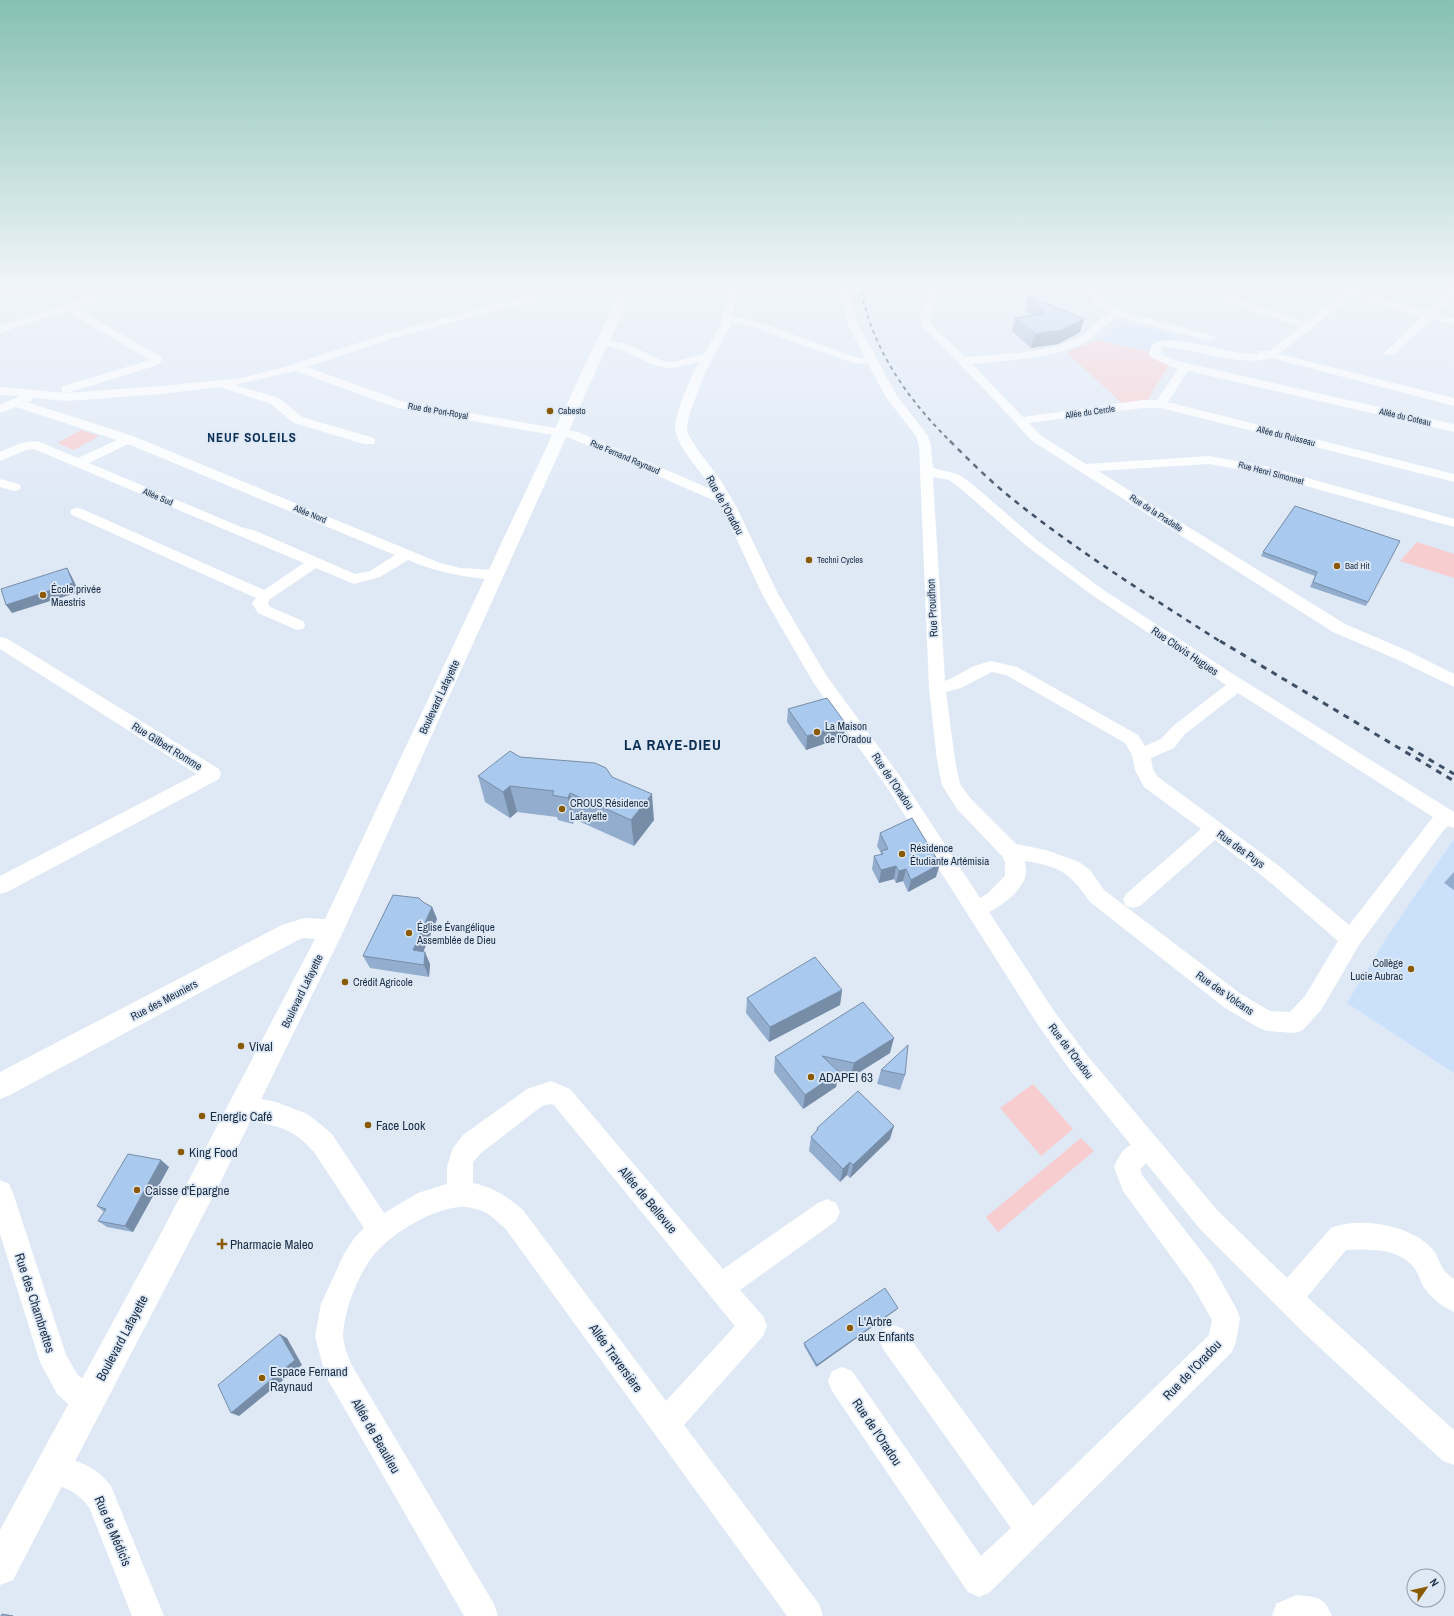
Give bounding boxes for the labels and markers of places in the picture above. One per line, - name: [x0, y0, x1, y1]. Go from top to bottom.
- place label: Cabesto: [558, 405, 586, 417]
- marker: Cabesto: [545, 406, 555, 416]
- place label: Techni Cycles: [817, 554, 863, 566]
- marker: Techni Cycles: [804, 555, 814, 565]
- place label: Bad Hit: [1345, 560, 1370, 572]
- marker: Bad Hit: [1332, 561, 1342, 571]
- place label: École privée Maestris: [51, 582, 101, 609]
- marker: École privée Maestris: [38, 590, 48, 600]
- place label: La Maison de l'Oradou: [825, 719, 871, 746]
- marker: La Maison de l'Oradou: [812, 727, 822, 737]
- place label: CROUS Résidence Lafayette: [570, 796, 648, 823]
- marker: CROUS Résidence Lafayette: [557, 804, 567, 814]
- place label: Résidence Étudiante Artémisia: [910, 841, 989, 868]
- marker: Résidence Étudiante Artémisia: [897, 849, 907, 859]
- place label: Église Évangélique Assemblée de Dieu: [416, 920, 496, 947]
- marker: Église Évangélique Assemblée de Dieu: [404, 928, 414, 938]
- place label: Collège Lucie Aubrac: [1350, 956, 1403, 983]
- marker: Collège Lucie Aubrac: [1406, 964, 1416, 974]
- place label: Crédit Agricole: [353, 975, 413, 989]
- marker: Crédit Agricole: [340, 977, 350, 987]
- place label: Vival: [249, 1038, 273, 1055]
- marker: Vival: [236, 1041, 246, 1051]
- place label: ADAPEI 63: [818, 1069, 873, 1086]
- marker: ADAPEI 63: [806, 1072, 816, 1082]
- place label: Energic Café: [210, 1108, 272, 1125]
- marker: Energic Café: [197, 1111, 207, 1121]
- place label: Face Look: [376, 1117, 426, 1134]
- marker: Face Look: [363, 1120, 373, 1130]
- place label: King Food: [189, 1144, 238, 1161]
- marker: King Food: [176, 1147, 186, 1157]
- place label: Caisse d'Épargne: [145, 1182, 229, 1199]
- marker: Caisse d'Épargne: [132, 1185, 142, 1195]
- place label: Pharmacie Maleo: [230, 1236, 314, 1253]
- marker: Pharmacie Maleo: [217, 1239, 227, 1249]
- place label: L'Arbre aux Enfants: [858, 1313, 914, 1345]
- marker: L'Arbre aux Enfants: [845, 1323, 855, 1333]
- place label: Espace Fernand Raynaud: [270, 1363, 348, 1395]
- marker: Espace Fernand Raynaud: [257, 1373, 267, 1383]

